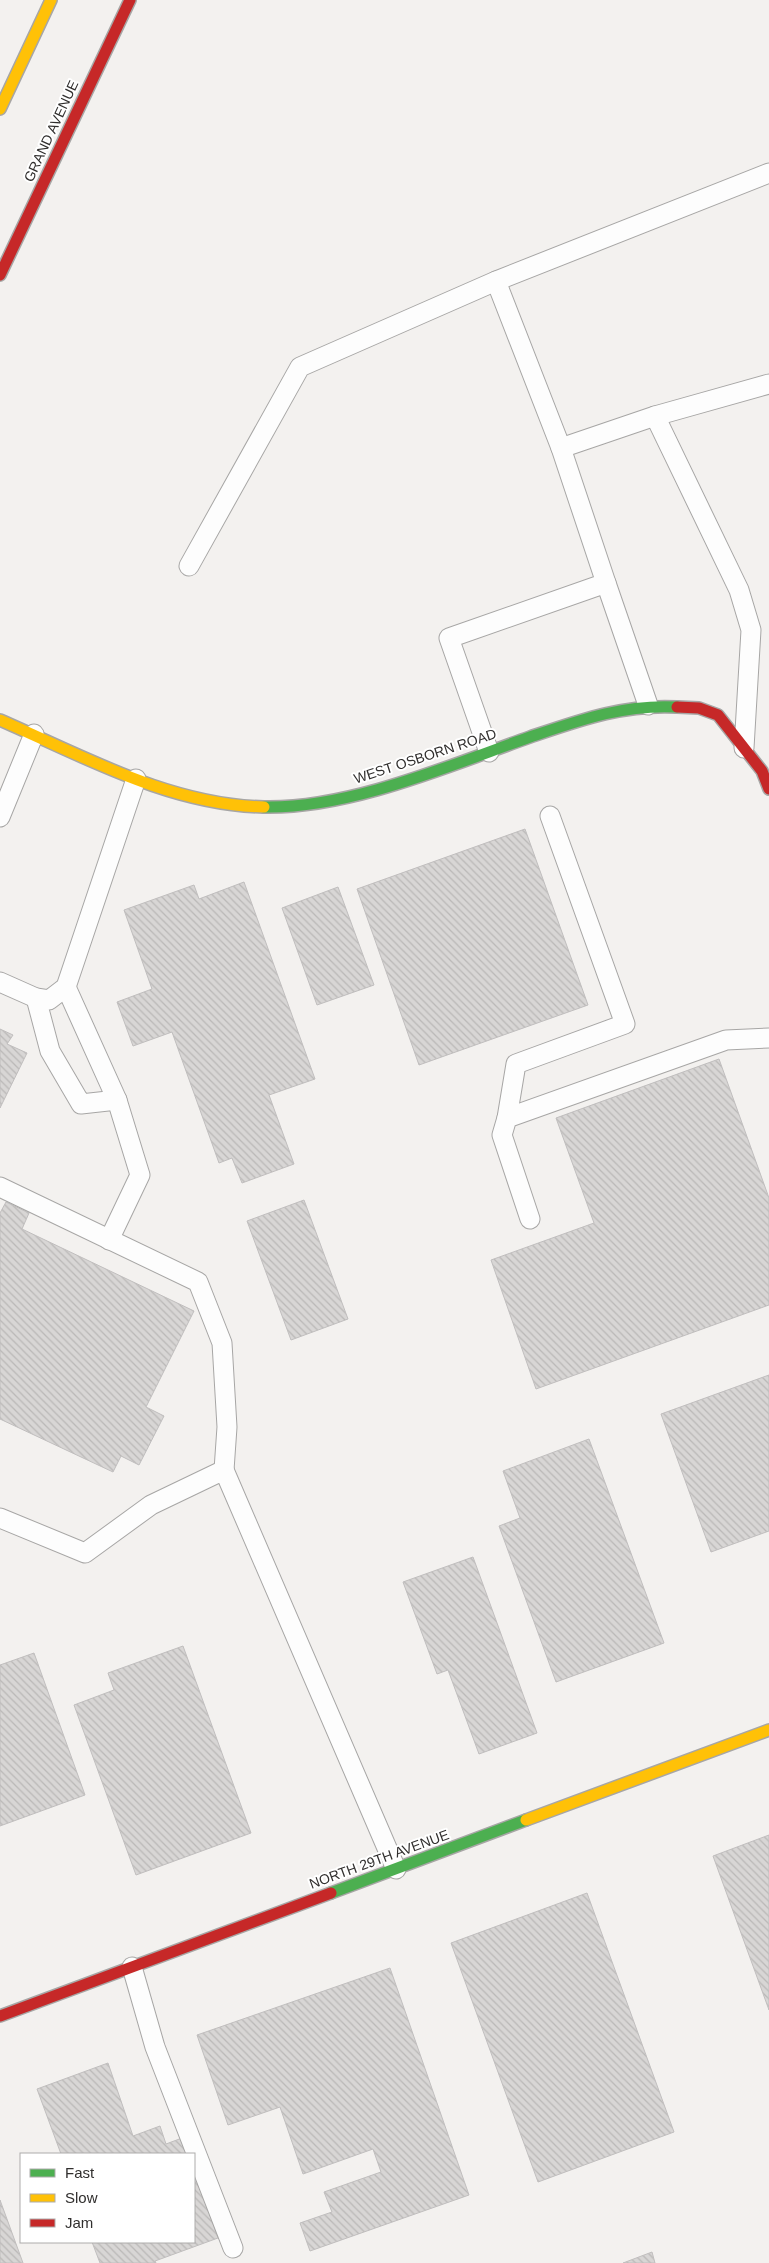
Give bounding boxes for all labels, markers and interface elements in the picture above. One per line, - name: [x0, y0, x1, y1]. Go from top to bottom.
- street label: GRAND AVENUE: [20, 78, 82, 184]
- street label: WEST OSBORN ROAD: [352, 725, 498, 787]
- street label: NORTH 29TH AVENUE: [307, 1826, 451, 1892]
- legend: [20, 2153, 195, 2243]
- text: Fast: [65, 2164, 95, 2181]
- text: Slow: [65, 2189, 98, 2206]
- text: Jam: [65, 2214, 93, 2231]

